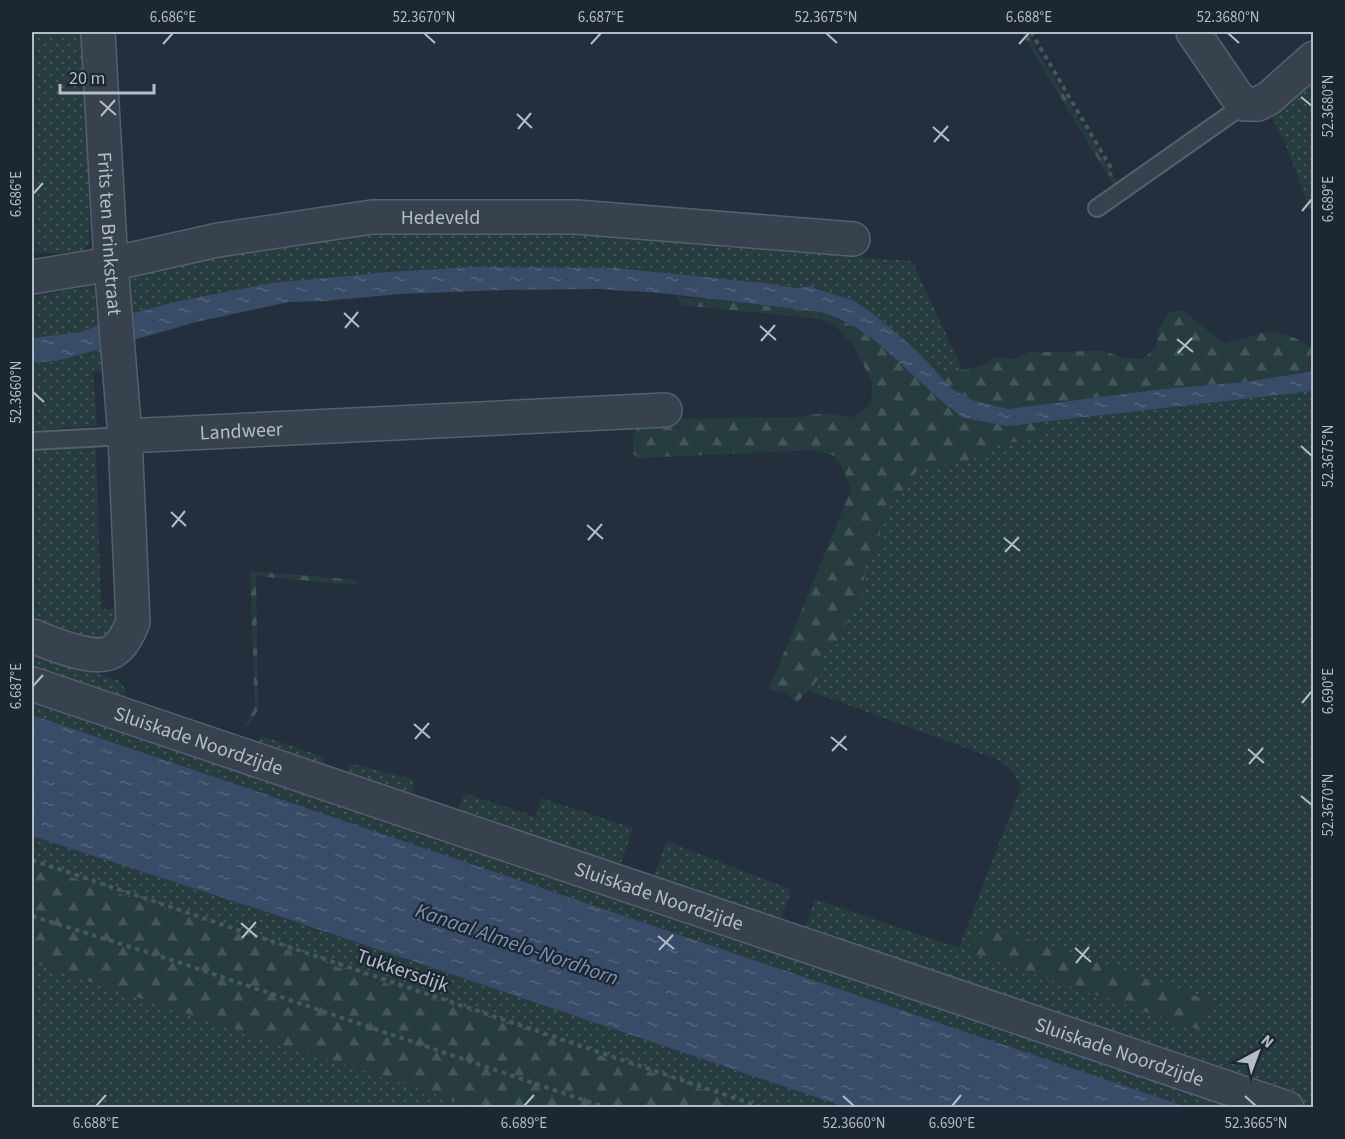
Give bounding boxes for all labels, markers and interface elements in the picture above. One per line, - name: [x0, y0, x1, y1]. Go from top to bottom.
- text: 6.686°E: [150, 7, 196, 28]
- text: 52.3670°N: [392, 7, 456, 28]
- text: 6.687°E: [578, 7, 624, 28]
- text: 52.3675°N: [794, 7, 858, 28]
- text: 6.688°E: [1006, 7, 1052, 28]
- text: 52.3680°N: [1196, 7, 1260, 28]
- scale bar: [60, 57, 154, 95]
- text: 20 m: [69, 66, 105, 91]
- text: 52.3680°N: [1318, 74, 1339, 138]
- street label: Frits ten Brinkstraat: [90, 151, 128, 317]
- text: 6.686°E: [6, 171, 27, 217]
- text: 6.689°E: [1318, 176, 1339, 222]
- street label: Hedeveld: [401, 204, 480, 232]
- text: 52.3660°N: [6, 360, 27, 424]
- street label: Landweer: [199, 415, 283, 447]
- text: 52.3675°N: [1318, 424, 1339, 488]
- text: 6.687°E: [6, 663, 27, 709]
- text: 6.690°E: [1318, 668, 1339, 714]
- street label: Sluiskade Noordzijde: [110, 700, 287, 783]
- text: 52.3670°N: [1318, 773, 1339, 837]
- street label: Sluiskade Noordzijde: [571, 855, 747, 938]
- water label: Kanaal Almelo-Nordhorn: [411, 895, 623, 993]
- street label: Tukkersdijk: [353, 942, 453, 1000]
- street label: Sluiskade Noordzijde: [1031, 1011, 1208, 1094]
- north arrow: [1228, 1022, 1288, 1082]
- text: N: [1256, 1030, 1278, 1053]
- text: 6.688°E: [73, 1113, 119, 1134]
- text: 6.689°E: [501, 1113, 547, 1134]
- text: 52.3660°N: [822, 1113, 886, 1134]
- text: 6.690°E: [929, 1113, 975, 1134]
- text: 52.3665°N: [1224, 1113, 1288, 1134]

